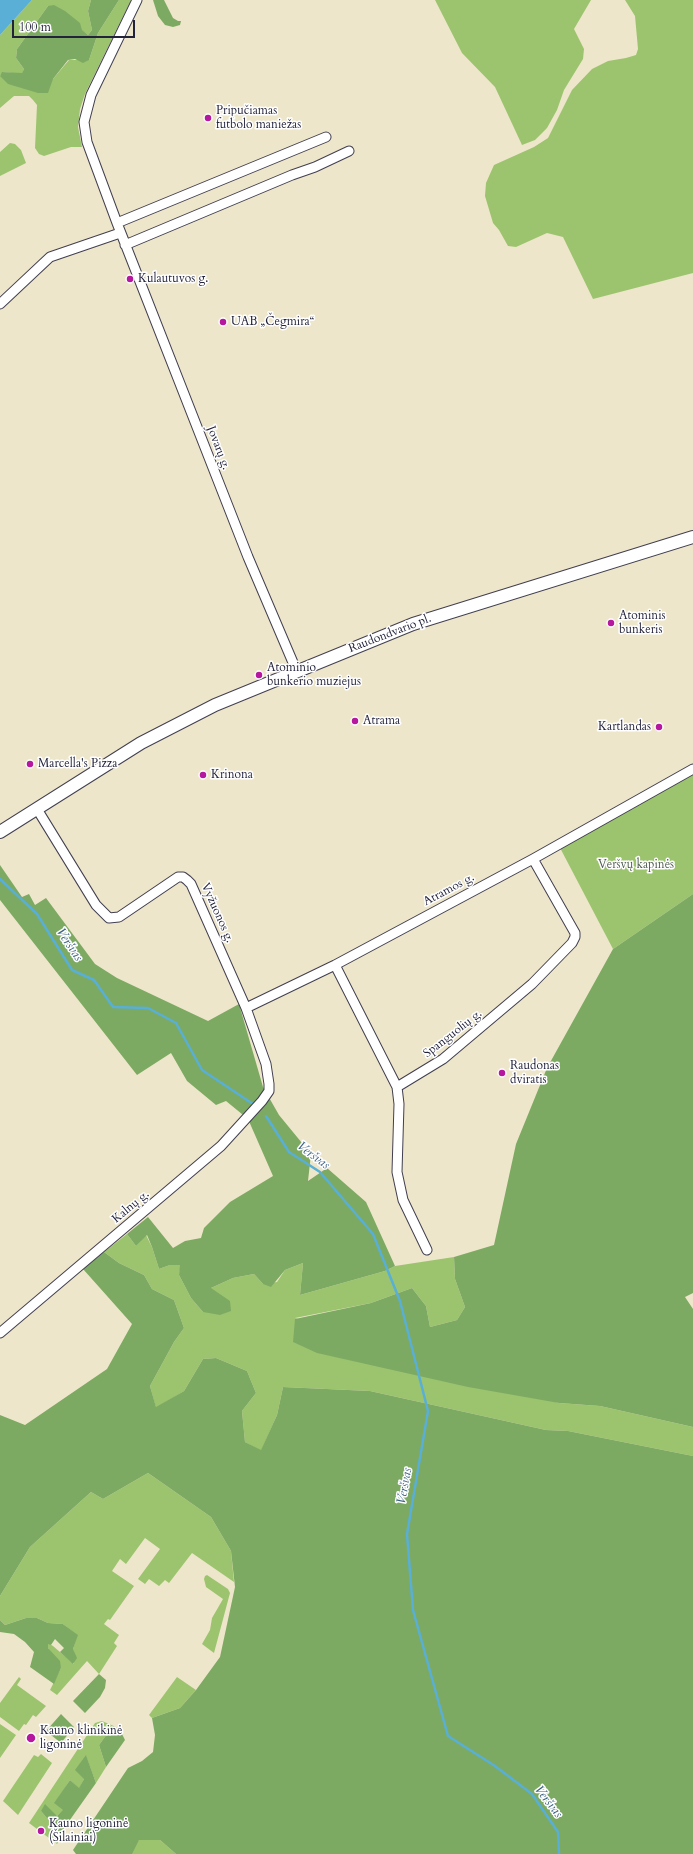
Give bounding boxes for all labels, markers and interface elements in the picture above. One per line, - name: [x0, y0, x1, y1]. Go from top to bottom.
- scale bar: [14, 12, 137, 38]
- text: 100 m: [19, 19, 51, 35]
- place label: Pripučiamas futbolo maniežas: [216, 104, 301, 132]
- marker: Pripučiamas futbolo maniežas: [203, 113, 213, 123]
- place label: Kulautuvos g.: [138, 272, 208, 286]
- marker: Kulautuvos g.: [125, 274, 135, 284]
- place label: UAB „Čegmira“: [231, 315, 314, 329]
- marker: UAB „Čegmira“: [218, 317, 228, 327]
- street label: Jovarų g.: [203, 424, 233, 472]
- place label: Atominis bunkeris: [619, 609, 666, 637]
- street label: Raudondvario pl.: [347, 612, 433, 656]
- marker: Atominis bunkeris: [606, 618, 616, 628]
- place label: Atominio bunkerio muziejus: [267, 661, 361, 689]
- marker: Atominio bunkerio muziejus: [254, 670, 264, 680]
- place label: Atrama: [363, 714, 400, 728]
- marker: Atrama: [350, 716, 360, 726]
- place label: Kartlandas: [598, 720, 651, 734]
- marker: Kartlandas: [654, 722, 664, 732]
- place label: Marcella's Pizza: [38, 757, 117, 771]
- marker: Marcella's Pizza: [25, 759, 35, 769]
- place label: Krinona: [211, 768, 253, 782]
- marker: Krinona: [198, 770, 208, 780]
- park label: Veršvų kapinės: [598, 858, 674, 872]
- street label: Atramos g.: [421, 871, 477, 909]
- street label: Vyžuonos g.: [197, 881, 237, 945]
- water label: Veršvas: [52, 925, 86, 965]
- street label: Spanguolių g.: [421, 1007, 485, 1061]
- place label: Raudonas dviratis: [510, 1059, 559, 1087]
- marker: Raudonas dviratis: [497, 1068, 507, 1078]
- water label: Veršvas: [294, 1139, 332, 1173]
- street label: Kalnų g.: [110, 1187, 152, 1227]
- water label: Veršvas: [394, 1466, 416, 1506]
- place label: Kauno klinikinė ligoninė: [40, 1724, 122, 1752]
- marker: Kauno klinikinė ligoninė: [25, 1732, 37, 1744]
- water label: Veršvas: [530, 1783, 566, 1821]
- place label: Kauno ligoninė (Šilainiai): [49, 1817, 128, 1845]
- marker: Kauno ligoninė (Šilainiai): [36, 1826, 46, 1836]

